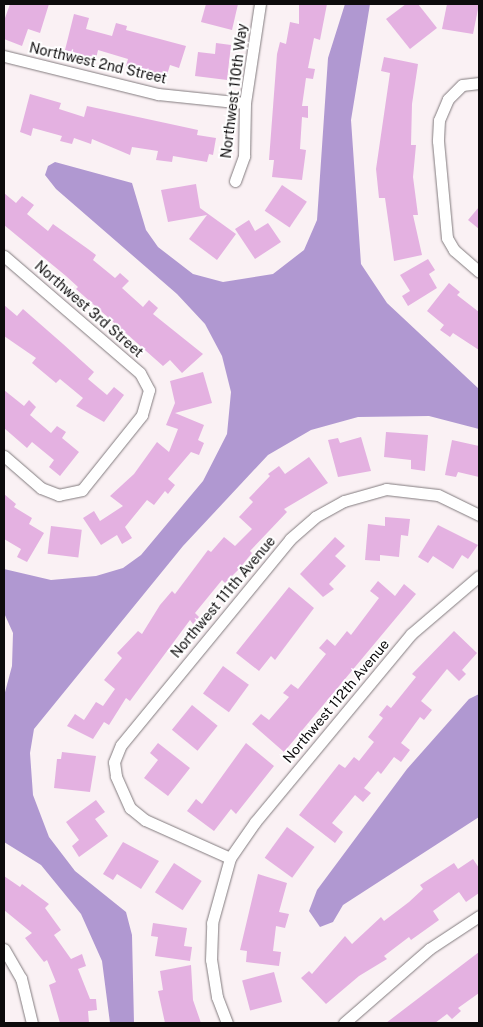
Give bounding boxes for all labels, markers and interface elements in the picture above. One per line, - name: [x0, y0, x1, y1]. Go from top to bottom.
- street label: Northwest 110th Way: [217, 22, 251, 160]
- street label: Northwest 2nd Street: [28, 39, 168, 87]
- street label: Northwest 3rd Street: [31, 257, 147, 361]
- street label: Northwest 111th Avenue: [167, 533, 279, 661]
- street label: Northwest 112th Avenue: [279, 636, 393, 766]

